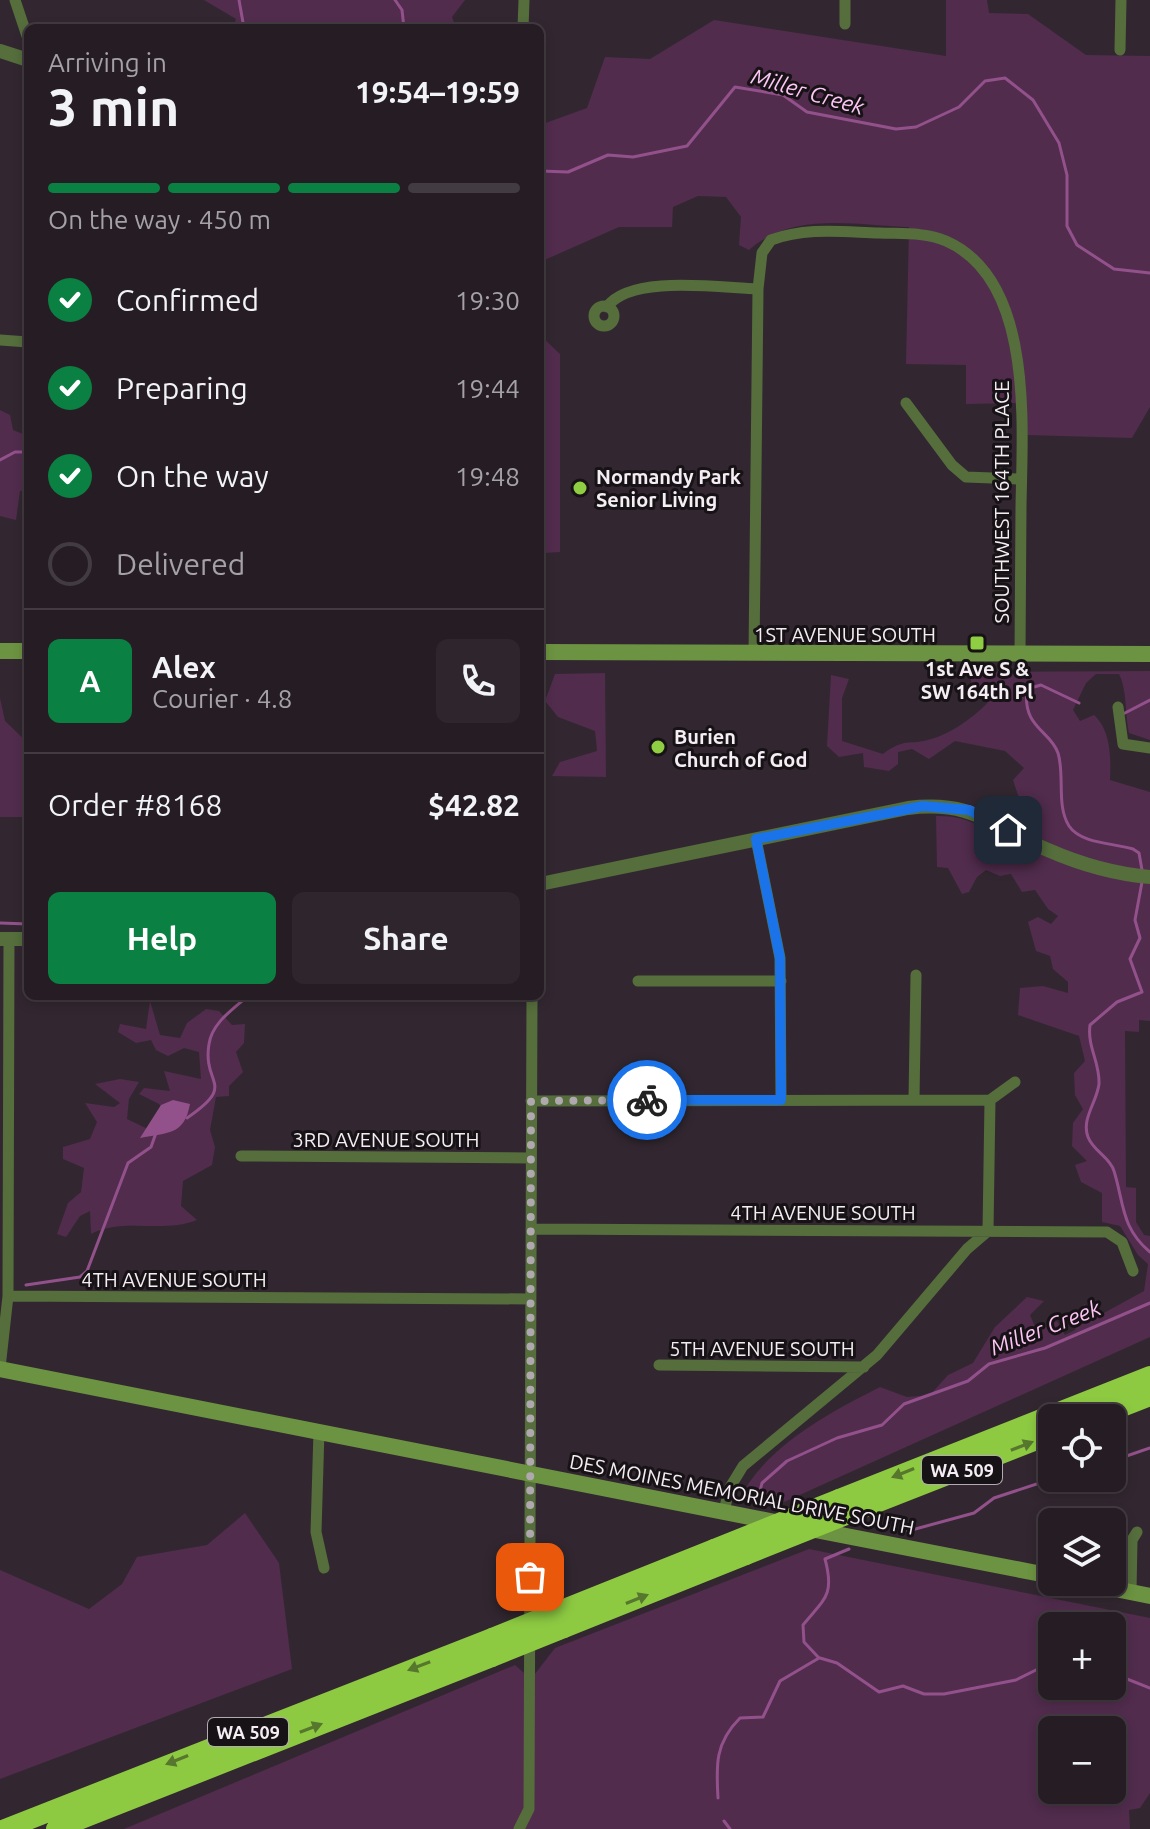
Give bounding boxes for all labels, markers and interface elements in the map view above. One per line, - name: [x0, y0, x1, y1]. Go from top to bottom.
- text: Arriving in: [48, 48, 167, 77]
- water label: Miller Creek: [749, 63, 868, 119]
- text: 19:54–19:59: [355, 75, 520, 109]
- text: 3 min: [48, 78, 179, 136]
- text: On the way · 450 m: [48, 205, 271, 234]
- icon: check: [48, 278, 92, 322]
- text: Confirmed: [116, 283, 259, 317]
- text: 19:30: [455, 286, 520, 315]
- icon: check: [48, 366, 92, 410]
- text: Preparing: [116, 371, 248, 405]
- text: 19:44: [455, 374, 520, 403]
- street label: SOUTHWEST 164TH PLACE: [990, 380, 1013, 624]
- icon: check: [48, 454, 92, 498]
- text: On the way: [116, 459, 269, 493]
- text: 19:48: [455, 462, 520, 491]
- place label: Normandy Park Senior Living: [596, 465, 741, 511]
- marker: Normandy Park Senior Living: [571, 479, 589, 497]
- text: Delivered: [116, 547, 245, 581]
- street label: 1ST AVENUE SOUTH: [754, 623, 936, 646]
- marker: 1st Ave S & SW 164th Pl: [968, 634, 986, 652]
- button: phone: [436, 639, 520, 723]
- text: Alex: [152, 650, 216, 684]
- place label: 1st Ave S & SW 164th Pl: [921, 657, 1033, 703]
- text: A: [79, 664, 101, 698]
- text: Courier · 4.8: [152, 684, 292, 713]
- place label: Burien Church of God: [674, 725, 807, 771]
- marker: Burien Church of God: [649, 738, 667, 756]
- text: Order #8168: [48, 788, 222, 822]
- text: $42.82: [428, 788, 520, 822]
- pin: [974, 796, 1042, 864]
- icon: home: [986, 808, 1030, 852]
- button: Help: [48, 892, 276, 984]
- button: Share: [292, 892, 520, 984]
- courier: [607, 1060, 687, 1140]
- icon: bike: [625, 1078, 669, 1122]
- street label: 3RD AVENUE SOUTH: [293, 1128, 479, 1151]
- street label: 4TH AVENUE SOUTH: [730, 1201, 916, 1224]
- street label: 4TH AVENUE SOUTH: [81, 1268, 267, 1291]
- water label: Miller Creek: [986, 1294, 1105, 1360]
- street label: 5TH AVENUE SOUTH: [669, 1337, 855, 1360]
- map controls: [1038, 1404, 1126, 1804]
- button: locate: [1038, 1404, 1126, 1492]
- one-way arrow: [1010, 1439, 1034, 1452]
- street label: DES MOINES MEMORIAL DRIVE SOUTH: [568, 1449, 916, 1539]
- road number: WA 509: [922, 1456, 1002, 1484]
- one-way arrow: [891, 1466, 915, 1479]
- button: layers: [1038, 1508, 1126, 1596]
- pin: [496, 1543, 564, 1611]
- icon: bag: [508, 1555, 552, 1599]
- one-way arrow: [625, 1592, 649, 1605]
- button: +: [1038, 1612, 1126, 1700]
- one-way arrow: [407, 1660, 431, 1673]
- button: −: [1038, 1716, 1126, 1804]
- road number: WA 509: [208, 1718, 288, 1746]
- one-way arrow: [299, 1721, 323, 1734]
- one-way arrow: [165, 1754, 189, 1767]

